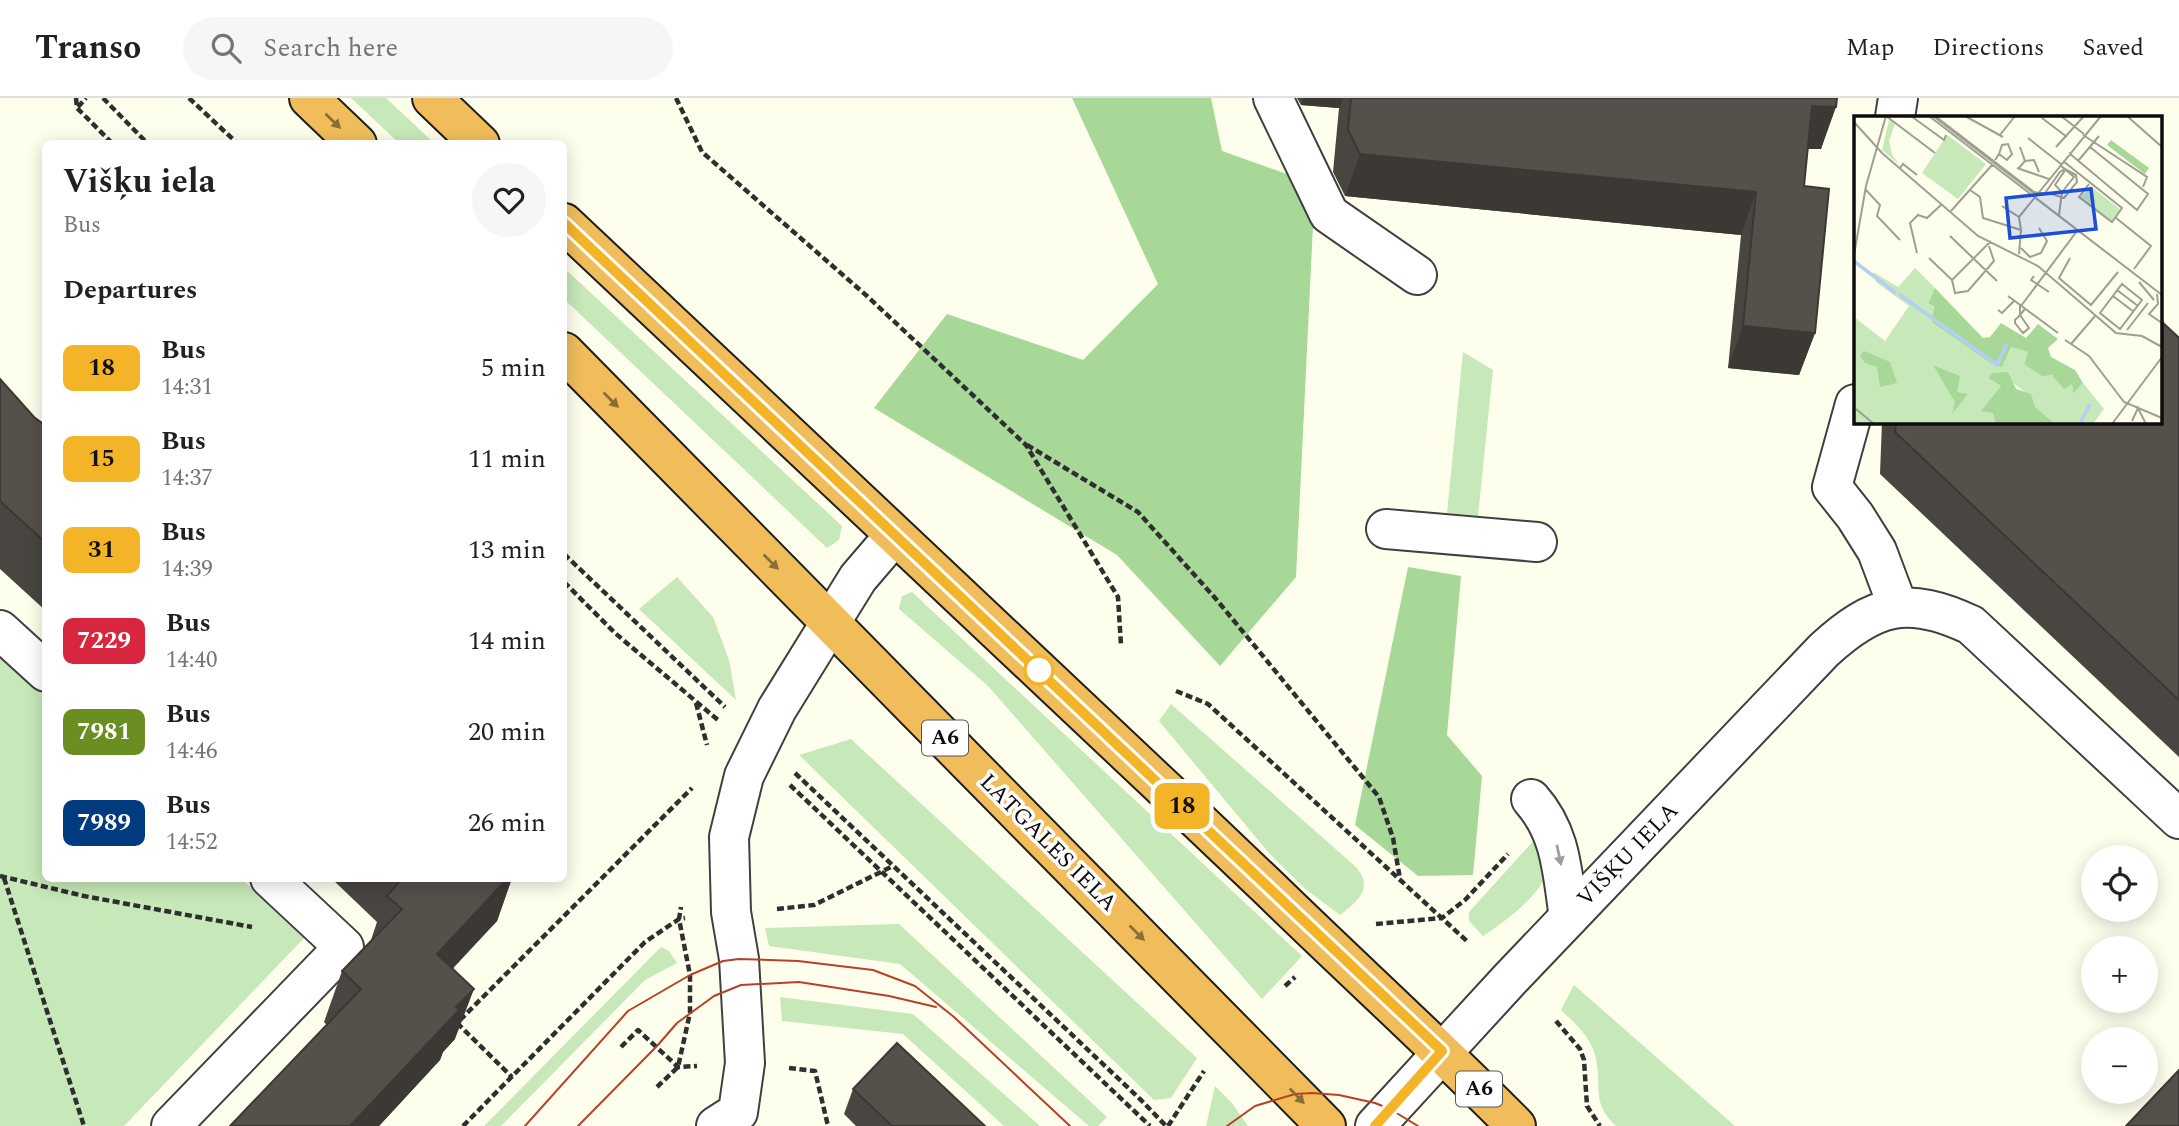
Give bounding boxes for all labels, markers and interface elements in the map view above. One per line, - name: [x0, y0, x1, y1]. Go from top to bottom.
- search box: [183, 17, 673, 80]
- text: Transo: [35, 23, 141, 73]
- text: Search here: [263, 28, 398, 68]
- icon: search: [207, 29, 245, 67]
- text: Map: [1846, 30, 1894, 66]
- text: Directions: [1932, 30, 2044, 66]
- text: Saved: [2082, 30, 2144, 66]
- one-way arrow: [324, 112, 341, 128]
- inset map: [1854, 116, 2162, 424]
- text: Višķu iela: [63, 157, 216, 207]
- button: heart: [472, 163, 546, 237]
- text: Bus: [63, 208, 101, 243]
- text: Departures: [63, 270, 197, 310]
- text: Bus: [161, 330, 206, 370]
- text: 5 min: [481, 348, 546, 388]
- text: 18: [88, 350, 115, 386]
- text: 14:31: [161, 370, 213, 405]
- one-way arrow: [603, 392, 620, 409]
- text: Bus: [161, 421, 206, 461]
- text: 11 min: [468, 439, 546, 479]
- text: 15: [88, 441, 115, 477]
- text: 14:37: [161, 461, 213, 496]
- text: Bus: [161, 512, 206, 552]
- text: 13 min: [468, 530, 546, 570]
- text: 31: [88, 532, 115, 568]
- text: 14:39: [161, 552, 213, 587]
- one-way arrow: [763, 554, 780, 571]
- text: Bus: [166, 603, 211, 643]
- text: 14 min: [468, 621, 546, 661]
- text: 7229: [77, 623, 131, 659]
- text: 14:40: [166, 643, 218, 678]
- unlabelled marker: [1024, 655, 1054, 685]
- text: Bus: [166, 694, 211, 734]
- text: 20 min: [468, 712, 546, 752]
- text: 7981: [77, 714, 131, 750]
- road number: A6: [922, 720, 968, 756]
- text: 14:46: [166, 734, 218, 769]
- street label: LATGALES IELA: [971, 766, 1125, 920]
- line badge: 18: [1150, 783, 1214, 829]
- text: Bus: [166, 785, 211, 825]
- text: 18: [1169, 788, 1195, 824]
- street label: VIŠĶU IELA: [1569, 795, 1687, 915]
- text: 26 min: [468, 803, 546, 843]
- text: 7989: [77, 805, 131, 841]
- text: 14:52: [166, 825, 218, 860]
- one-way arrow: [1553, 844, 1564, 866]
- map controls: [2081, 845, 2158, 1104]
- button: locate: [2081, 845, 2158, 922]
- one-way arrow: [1129, 925, 1146, 942]
- button: +: [2081, 936, 2158, 1013]
- button: −: [2081, 1027, 2158, 1104]
- road number: A6: [1456, 1072, 1502, 1107]
- one-way arrow: [1288, 1087, 1304, 1104]

